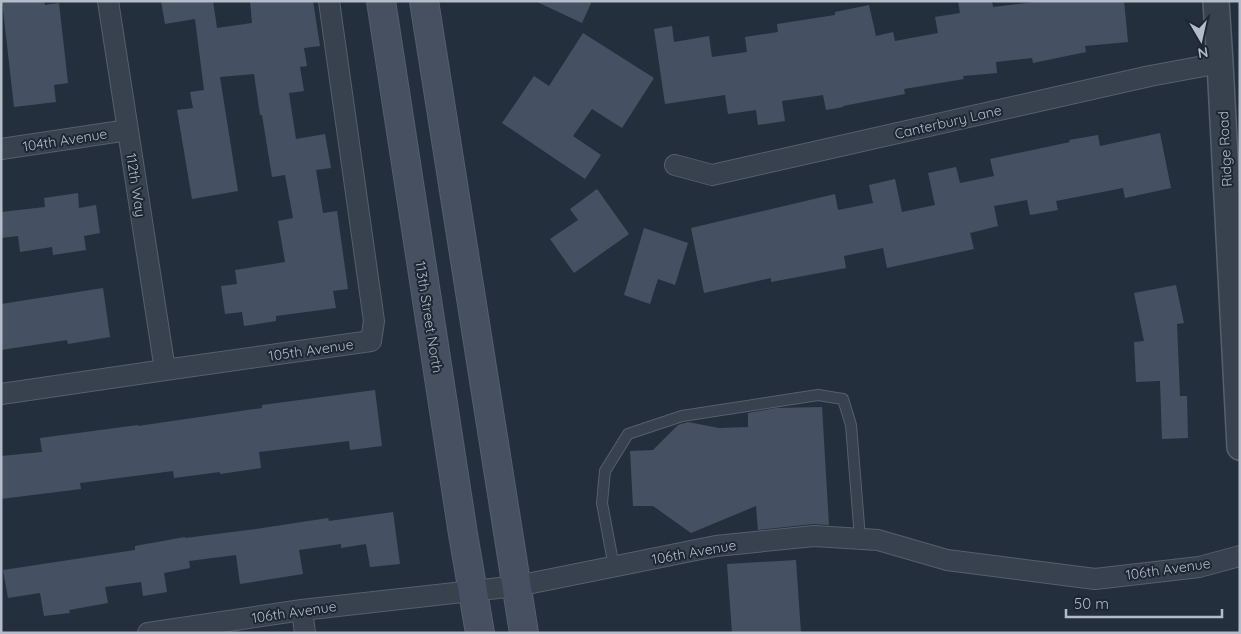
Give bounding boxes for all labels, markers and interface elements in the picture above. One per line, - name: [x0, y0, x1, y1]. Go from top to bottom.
- north arrow: [1176, 15, 1226, 65]
- text: N: [1197, 43, 1210, 63]
- street label: Canterbury Lane: [893, 101, 1003, 143]
- street label: Ridge Road: [1214, 111, 1236, 187]
- street label: 104th Avenue: [21, 124, 109, 156]
- street label: 112th Way: [122, 152, 150, 218]
- street label: 113th Street North: [411, 260, 447, 374]
- street label: 105th Avenue: [267, 335, 355, 365]
- street label: 106th Avenue: [650, 536, 738, 568]
- street label: 106th Avenue: [1124, 554, 1212, 584]
- scale bar: [1066, 586, 1222, 618]
- text: 50 m: [1074, 594, 1109, 613]
- street label: 106th Avenue: [250, 597, 338, 627]

